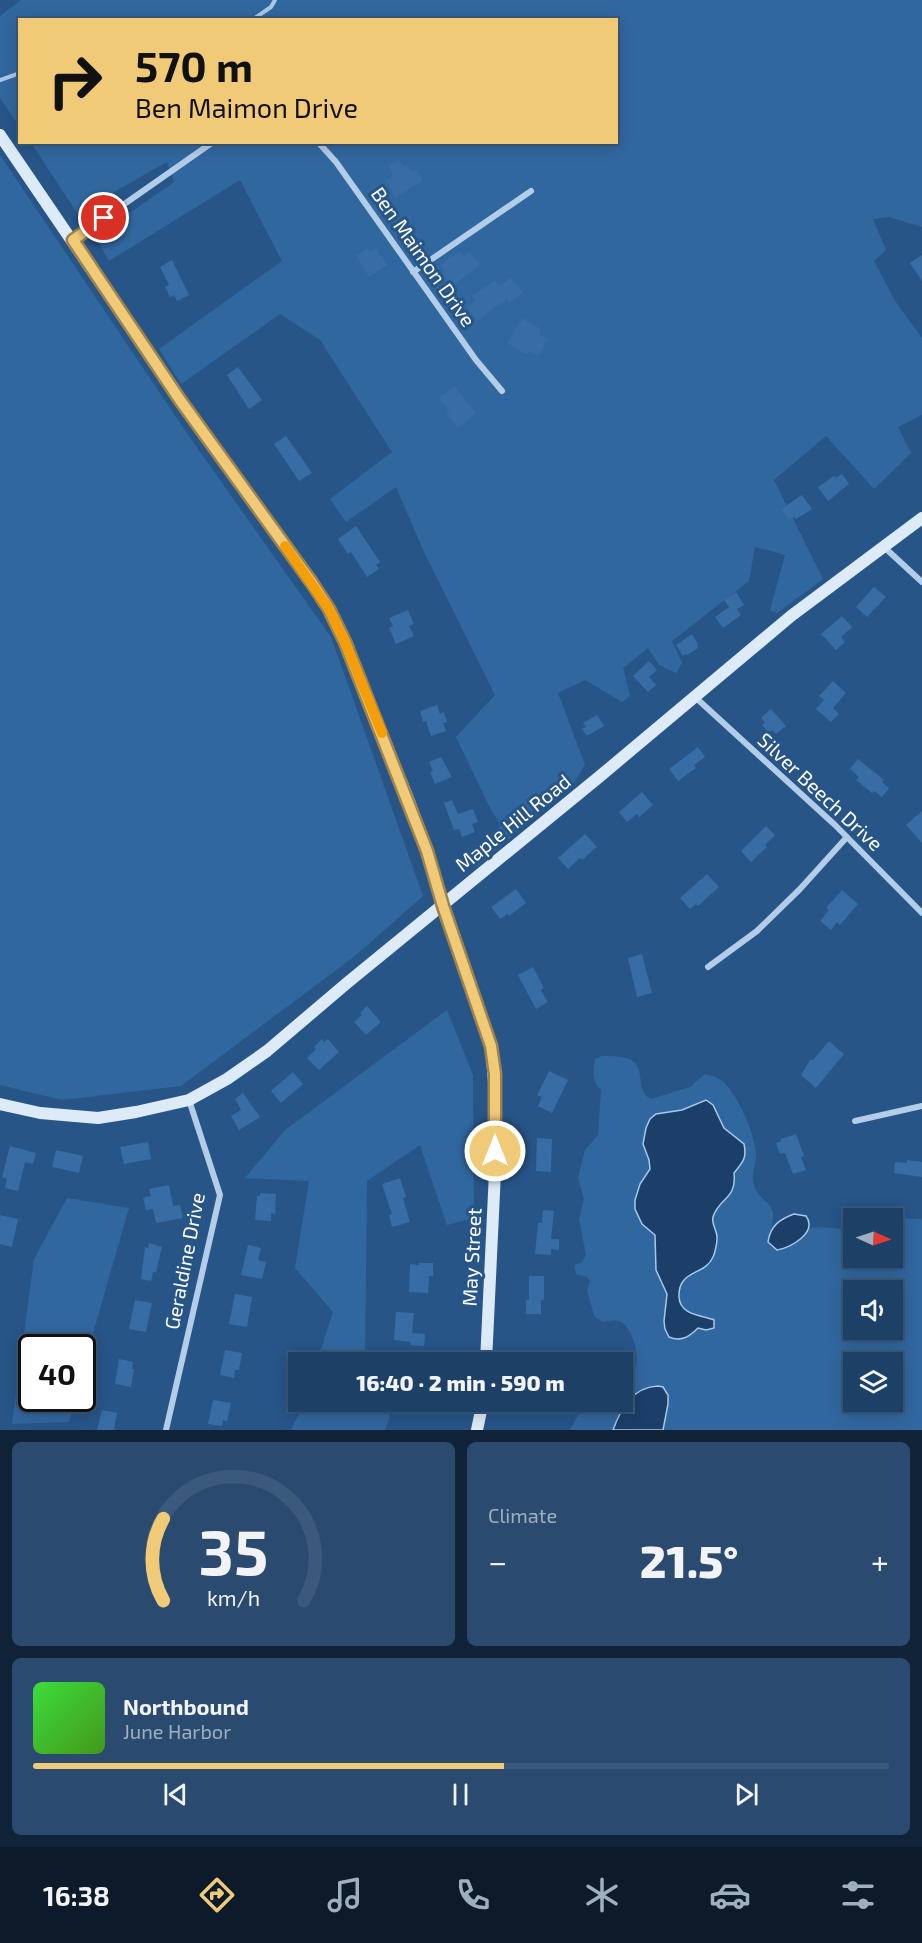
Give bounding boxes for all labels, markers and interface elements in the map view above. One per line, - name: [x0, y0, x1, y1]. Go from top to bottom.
- text: 570 m: [135, 40, 253, 90]
- icon: right: [36, 42, 114, 120]
- text: Ben Maimon Drive: [135, 91, 358, 123]
- street label: Ben Maimon Drive: [367, 182, 481, 331]
- pin: [78, 192, 129, 243]
- icon: arrive: [87, 201, 120, 234]
- street label: Silver Beech Drive: [753, 727, 888, 855]
- street label: Maple Hill Road: [450, 768, 575, 876]
- position arrow: [463, 1119, 527, 1183]
- street label: Geraldine Drive: [159, 1190, 209, 1331]
- street label: May Street: [456, 1207, 486, 1307]
- north arrow: [843, 1208, 903, 1268]
- map controls: [843, 1208, 903, 1412]
- button: sound: [843, 1280, 903, 1340]
- speed limit sign: 40: [18, 1334, 96, 1412]
- button: layers: [843, 1352, 903, 1412]
- text: 16:40 · 2 min · 590 m: [356, 1369, 565, 1395]
- text: Climate: [488, 1503, 557, 1527]
- text: 35: [199, 1513, 268, 1588]
- text: 21.5°: [640, 1533, 738, 1587]
- text: −: [488, 1541, 507, 1581]
- text: +: [871, 1541, 889, 1581]
- text: km/h: [207, 1585, 260, 1610]
- text: Northbound: [123, 1693, 249, 1719]
- text: June Harbor: [123, 1719, 231, 1743]
- icon: previous: [159, 1778, 192, 1811]
- icon: pause: [444, 1778, 477, 1811]
- icon: next: [730, 1778, 763, 1811]
- icon: directions: [196, 1874, 238, 1916]
- icon: music: [324, 1874, 366, 1916]
- icon: phone: [452, 1874, 494, 1916]
- icon: climate: [581, 1874, 623, 1916]
- icon: car: [709, 1874, 751, 1916]
- icon: filters: [837, 1874, 879, 1916]
- text: 16:38: [43, 1879, 110, 1911]

